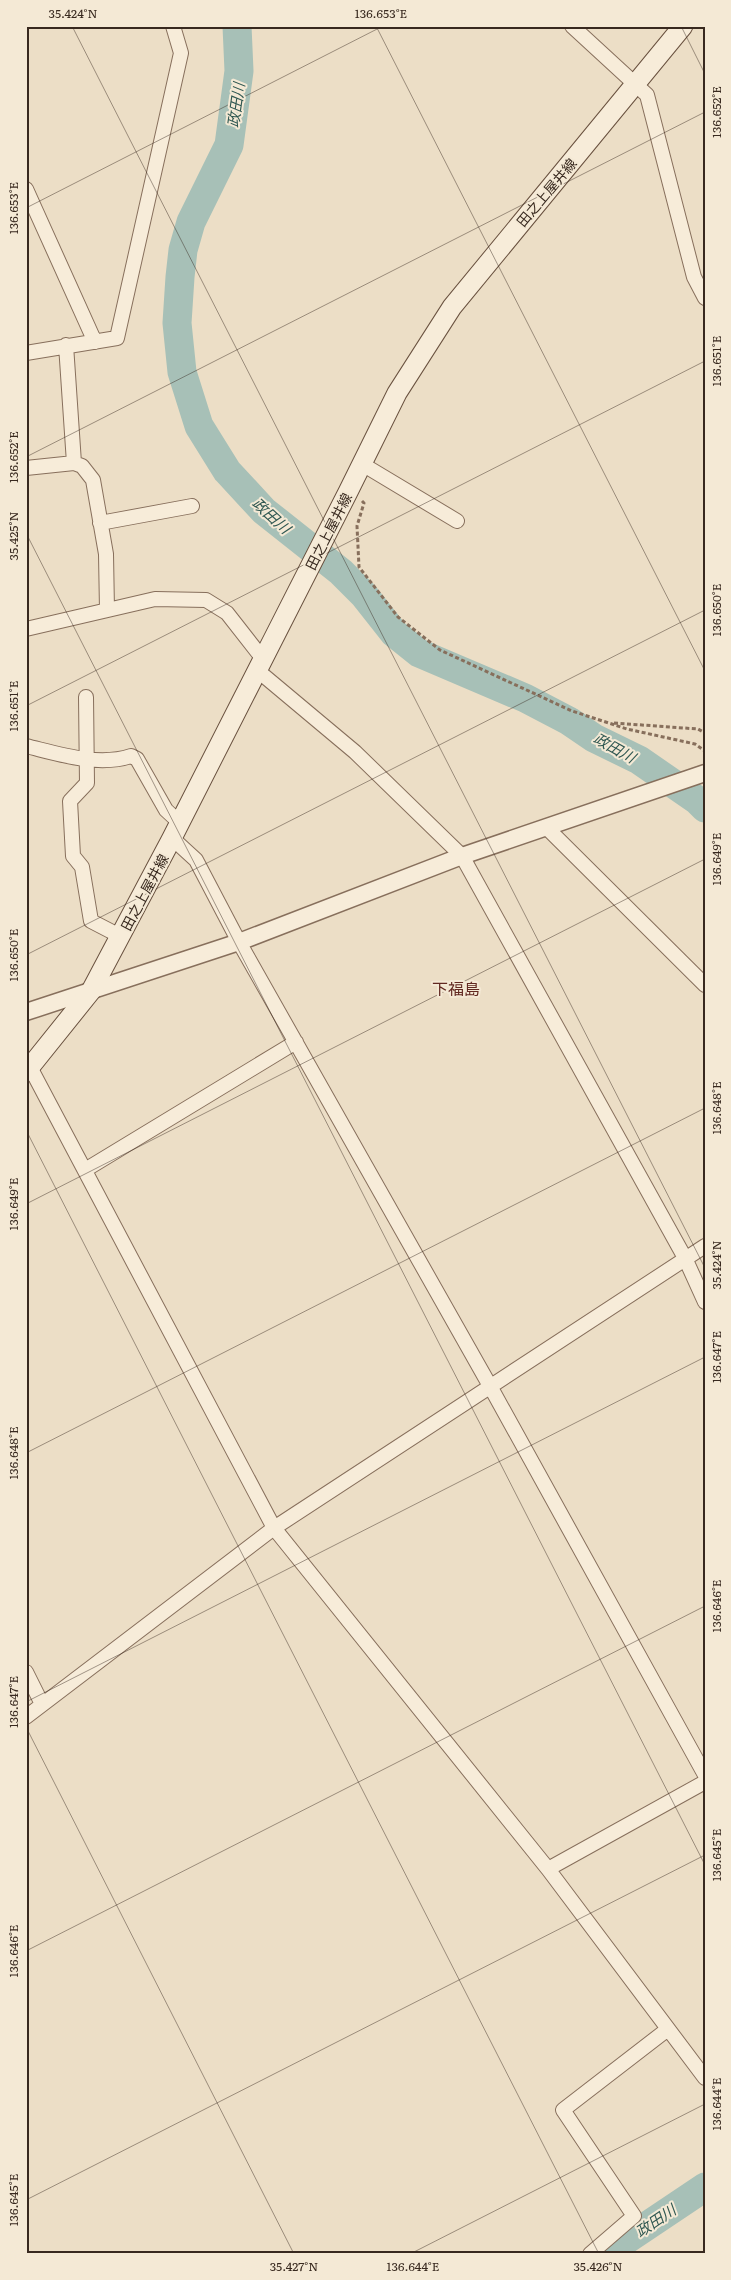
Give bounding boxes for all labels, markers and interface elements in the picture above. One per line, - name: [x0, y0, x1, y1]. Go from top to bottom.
- text: 35.424°N: [48, 4, 98, 22]
- text: 136.653°E: [355, 4, 408, 22]
- water label: 政田川: [220, 79, 250, 129]
- text: 136.652°E: [707, 86, 725, 138]
- street label: 田之上屋井線: [511, 153, 581, 231]
- text: 136.653°E: [4, 181, 22, 234]
- text: 136.651°E: [707, 335, 725, 386]
- text: 136.652°E: [4, 431, 22, 483]
- street label: 田之上屋井線: [300, 489, 356, 573]
- water label: 政田川: [248, 491, 298, 540]
- text: 35.425°N: [4, 512, 22, 560]
- text: 136.650°E: [707, 583, 725, 636]
- text: 136.651°E: [4, 680, 22, 731]
- water label: 政田川: [590, 726, 642, 769]
- text: 136.649°E: [707, 832, 725, 885]
- street label: 田之上屋井線: [115, 850, 173, 934]
- text: 136.650°E: [4, 928, 22, 981]
- district label: 下福島: [432, 976, 480, 1000]
- text: 136.648°E: [707, 1081, 725, 1135]
- text: 136.649°E: [4, 1177, 22, 1230]
- text: 35.424°N: [707, 1240, 725, 1290]
- text: 136.647°E: [707, 1331, 725, 1383]
- text: 136.648°E: [4, 1426, 22, 1480]
- text: 136.646°E: [707, 1579, 725, 1632]
- text: 136.647°E: [4, 1676, 22, 1728]
- text: 136.645°E: [707, 1828, 725, 1881]
- text: 136.646°E: [4, 1924, 22, 1977]
- text: 136.644°E: [707, 2077, 725, 2130]
- text: 136.645°E: [4, 2173, 22, 2226]
- water label: 政田川: [630, 2197, 682, 2242]
- text: 35.427°N: [270, 2257, 318, 2275]
- text: 136.644°E: [387, 2257, 440, 2275]
- text: 35.426°N: [573, 2257, 623, 2275]

